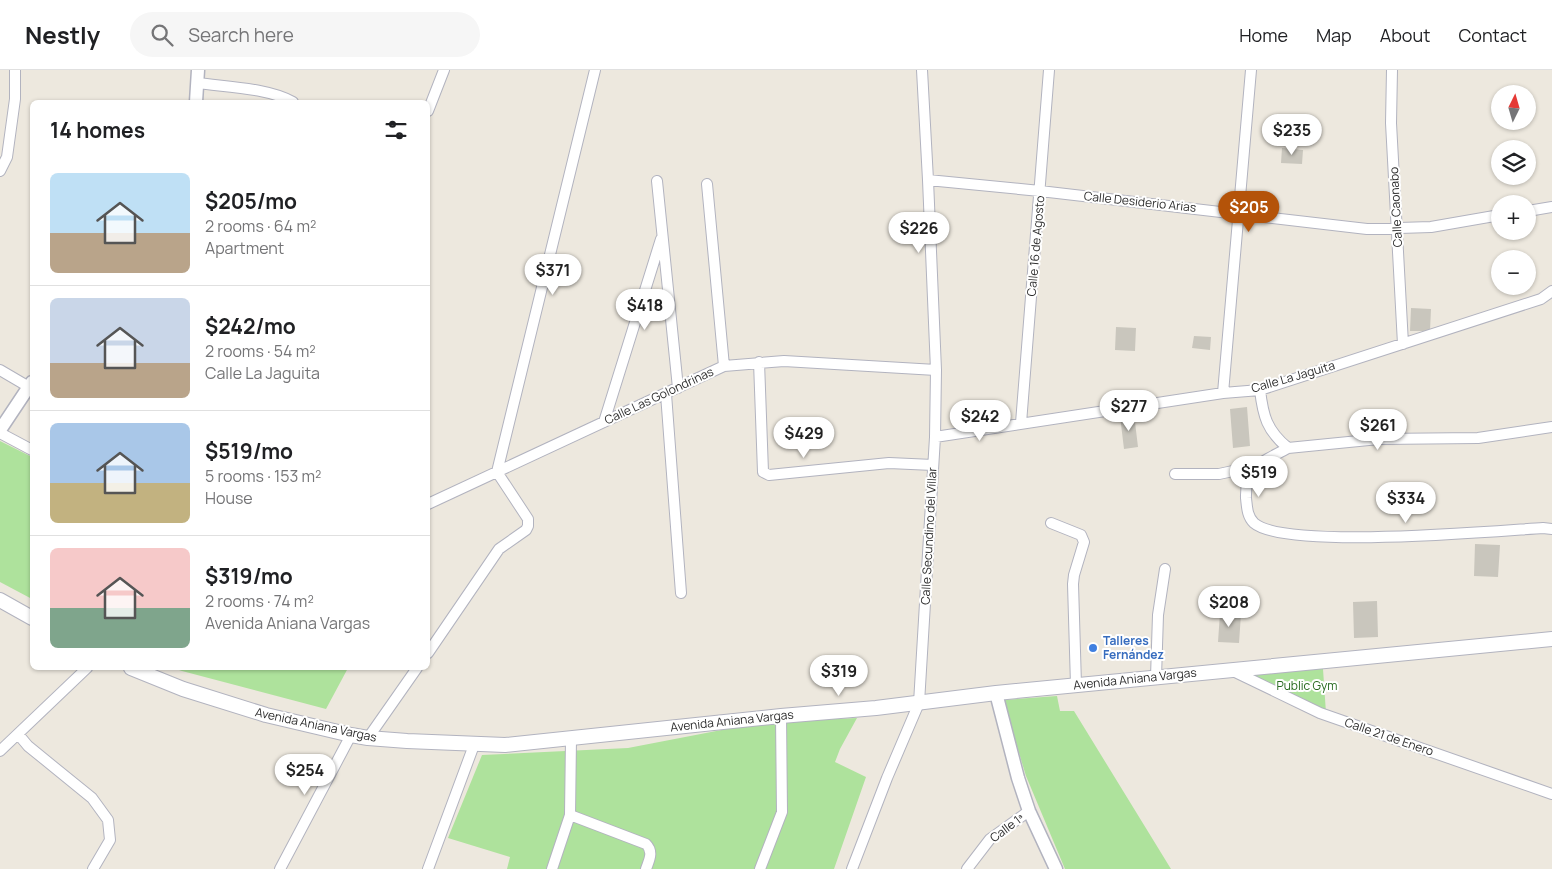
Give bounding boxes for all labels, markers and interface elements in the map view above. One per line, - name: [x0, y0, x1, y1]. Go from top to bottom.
- search box: [130, 12, 480, 57]
- text: Nestly: [25, 18, 100, 51]
- icon: search: [148, 21, 176, 49]
- text: Search here: [188, 22, 294, 48]
- text: Home: [1239, 23, 1288, 47]
- text: Map: [1316, 23, 1352, 47]
- text: About: [1380, 23, 1430, 47]
- text: Contact: [1458, 23, 1527, 47]
- north arrow: [1491, 85, 1536, 130]
- map controls: [1491, 85, 1536, 295]
- pin: $235: [1262, 114, 1322, 156]
- text: 14 homes: [50, 116, 145, 144]
- icon: filters: [382, 116, 410, 144]
- text: $235: [1273, 119, 1311, 141]
- button: layers: [1491, 140, 1536, 185]
- street label: Calle Caonabo: [1385, 166, 1406, 248]
- text: $205/mo: [205, 187, 297, 215]
- street label: Calle Desiderio Arias: [1083, 187, 1197, 216]
- pin: $205: [1219, 190, 1279, 233]
- icon: home: [90, 193, 150, 253]
- street label: Calle 16 de Agosto: [1023, 195, 1048, 297]
- button: +: [1491, 195, 1536, 240]
- text: $205: [1229, 196, 1269, 218]
- pin: $226: [889, 212, 949, 254]
- text: 2 rooms · 64 m²: [205, 215, 316, 237]
- text: $226: [899, 217, 939, 239]
- text: Apartment: [205, 237, 284, 259]
- button: −: [1491, 250, 1536, 295]
- pin: $371: [523, 254, 583, 296]
- text: $371: [536, 259, 570, 281]
- pin: $418: [615, 288, 675, 331]
- text: $418: [627, 294, 663, 316]
- text: $242/mo: [205, 312, 296, 340]
- icon: home: [90, 318, 150, 378]
- text: 2 rooms · 54 m²: [205, 340, 316, 362]
- street label: Calle La Jaguita: [1249, 356, 1337, 397]
- text: Calle La Jaguita: [205, 362, 320, 384]
- street label: Calle Las Golondrinas: [601, 363, 716, 428]
- pin: $277: [1099, 390, 1159, 432]
- text: $277: [1111, 395, 1147, 417]
- pin: $242: [950, 400, 1010, 442]
- text: $242: [961, 405, 999, 427]
- pin: $261: [1348, 408, 1408, 451]
- text: $261: [1360, 414, 1396, 436]
- pin: $429: [774, 416, 834, 459]
- text: $429: [784, 422, 824, 444]
- text: $519/mo: [205, 437, 293, 465]
- icon: home: [90, 443, 150, 503]
- pin: $519: [1229, 456, 1289, 498]
- text: $519: [1241, 461, 1277, 483]
- text: 5 rooms · 153 m²: [205, 465, 321, 487]
- street label: Calle Secundino del Villar: [916, 466, 941, 605]
- pin: $334: [1376, 482, 1436, 524]
- text: House: [205, 487, 253, 509]
- text: $334: [1387, 487, 1425, 509]
- text: $319/mo: [205, 562, 293, 590]
- icon: home: [90, 568, 150, 628]
- pin: $208: [1199, 586, 1259, 628]
- text: 2 rooms · 74 m²: [205, 590, 314, 612]
- text: $208: [1209, 591, 1249, 613]
- text: Avenida Aniana Vargas: [205, 612, 370, 634]
- place label: Talleres Fernández: [1103, 632, 1164, 663]
- marker: Talleres Fernández: [1087, 642, 1099, 654]
- pin: $319: [809, 654, 869, 697]
- text: $319: [821, 660, 857, 682]
- street label: Avenida Aniana Vargas: [1072, 664, 1197, 693]
- park label: Public Gym: [1276, 677, 1338, 694]
- street label: Avenida Aniana Vargas: [254, 703, 378, 746]
- street label: Avenida Aniana Vargas: [669, 706, 794, 735]
- street label: Calle 21 de Enero: [1342, 713, 1436, 760]
- pin: $254: [275, 754, 335, 796]
- text: $254: [286, 759, 324, 781]
- street label: Calle 1ª: [986, 809, 1027, 846]

